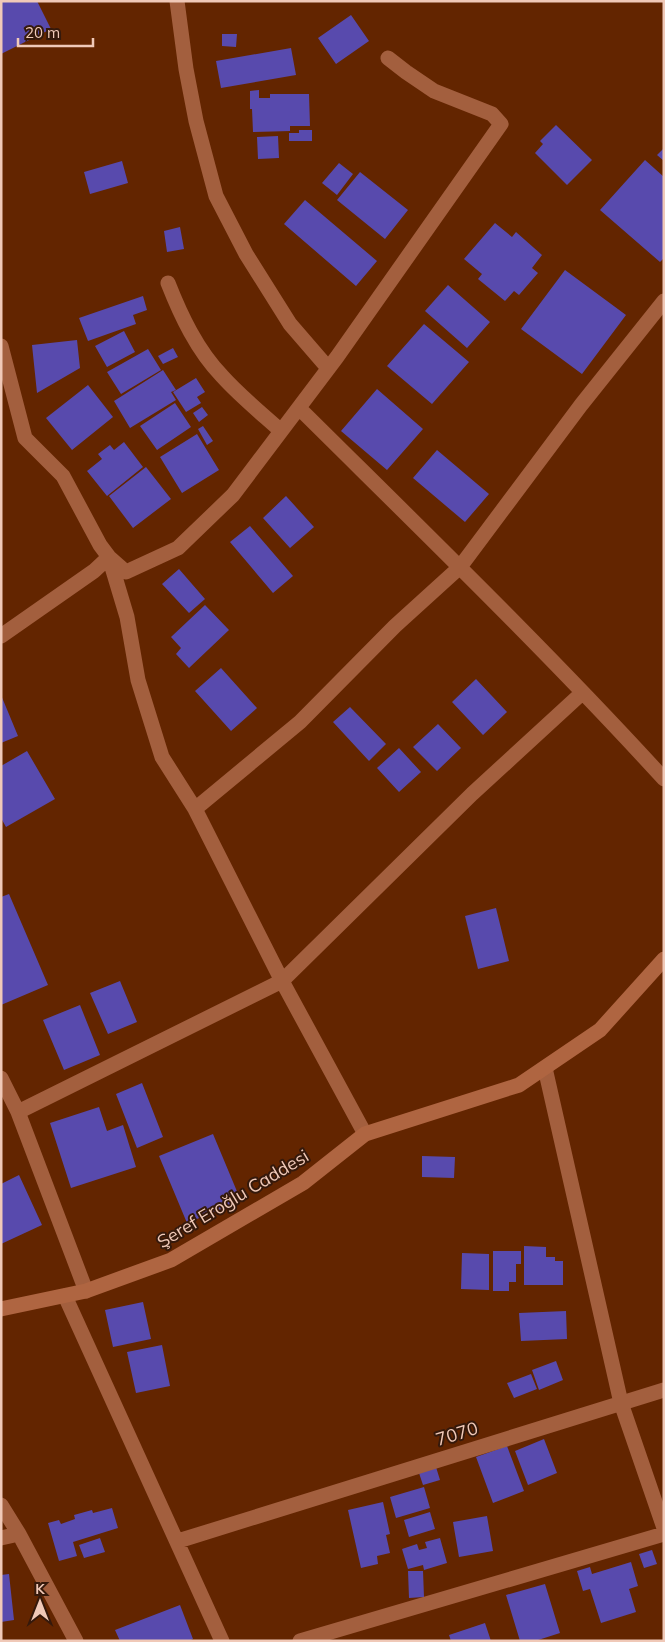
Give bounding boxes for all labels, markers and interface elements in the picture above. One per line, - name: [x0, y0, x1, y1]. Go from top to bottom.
- scale bar: [18, 15, 92, 47]
- text: 20 m: [25, 23, 60, 42]
- street label: Şeref Eroğlu Caddesi: [153, 1144, 313, 1253]
- street label: 7070: [433, 1416, 481, 1451]
- north arrow: [15, 1577, 65, 1627]
- text: K: [35, 1580, 45, 1598]

